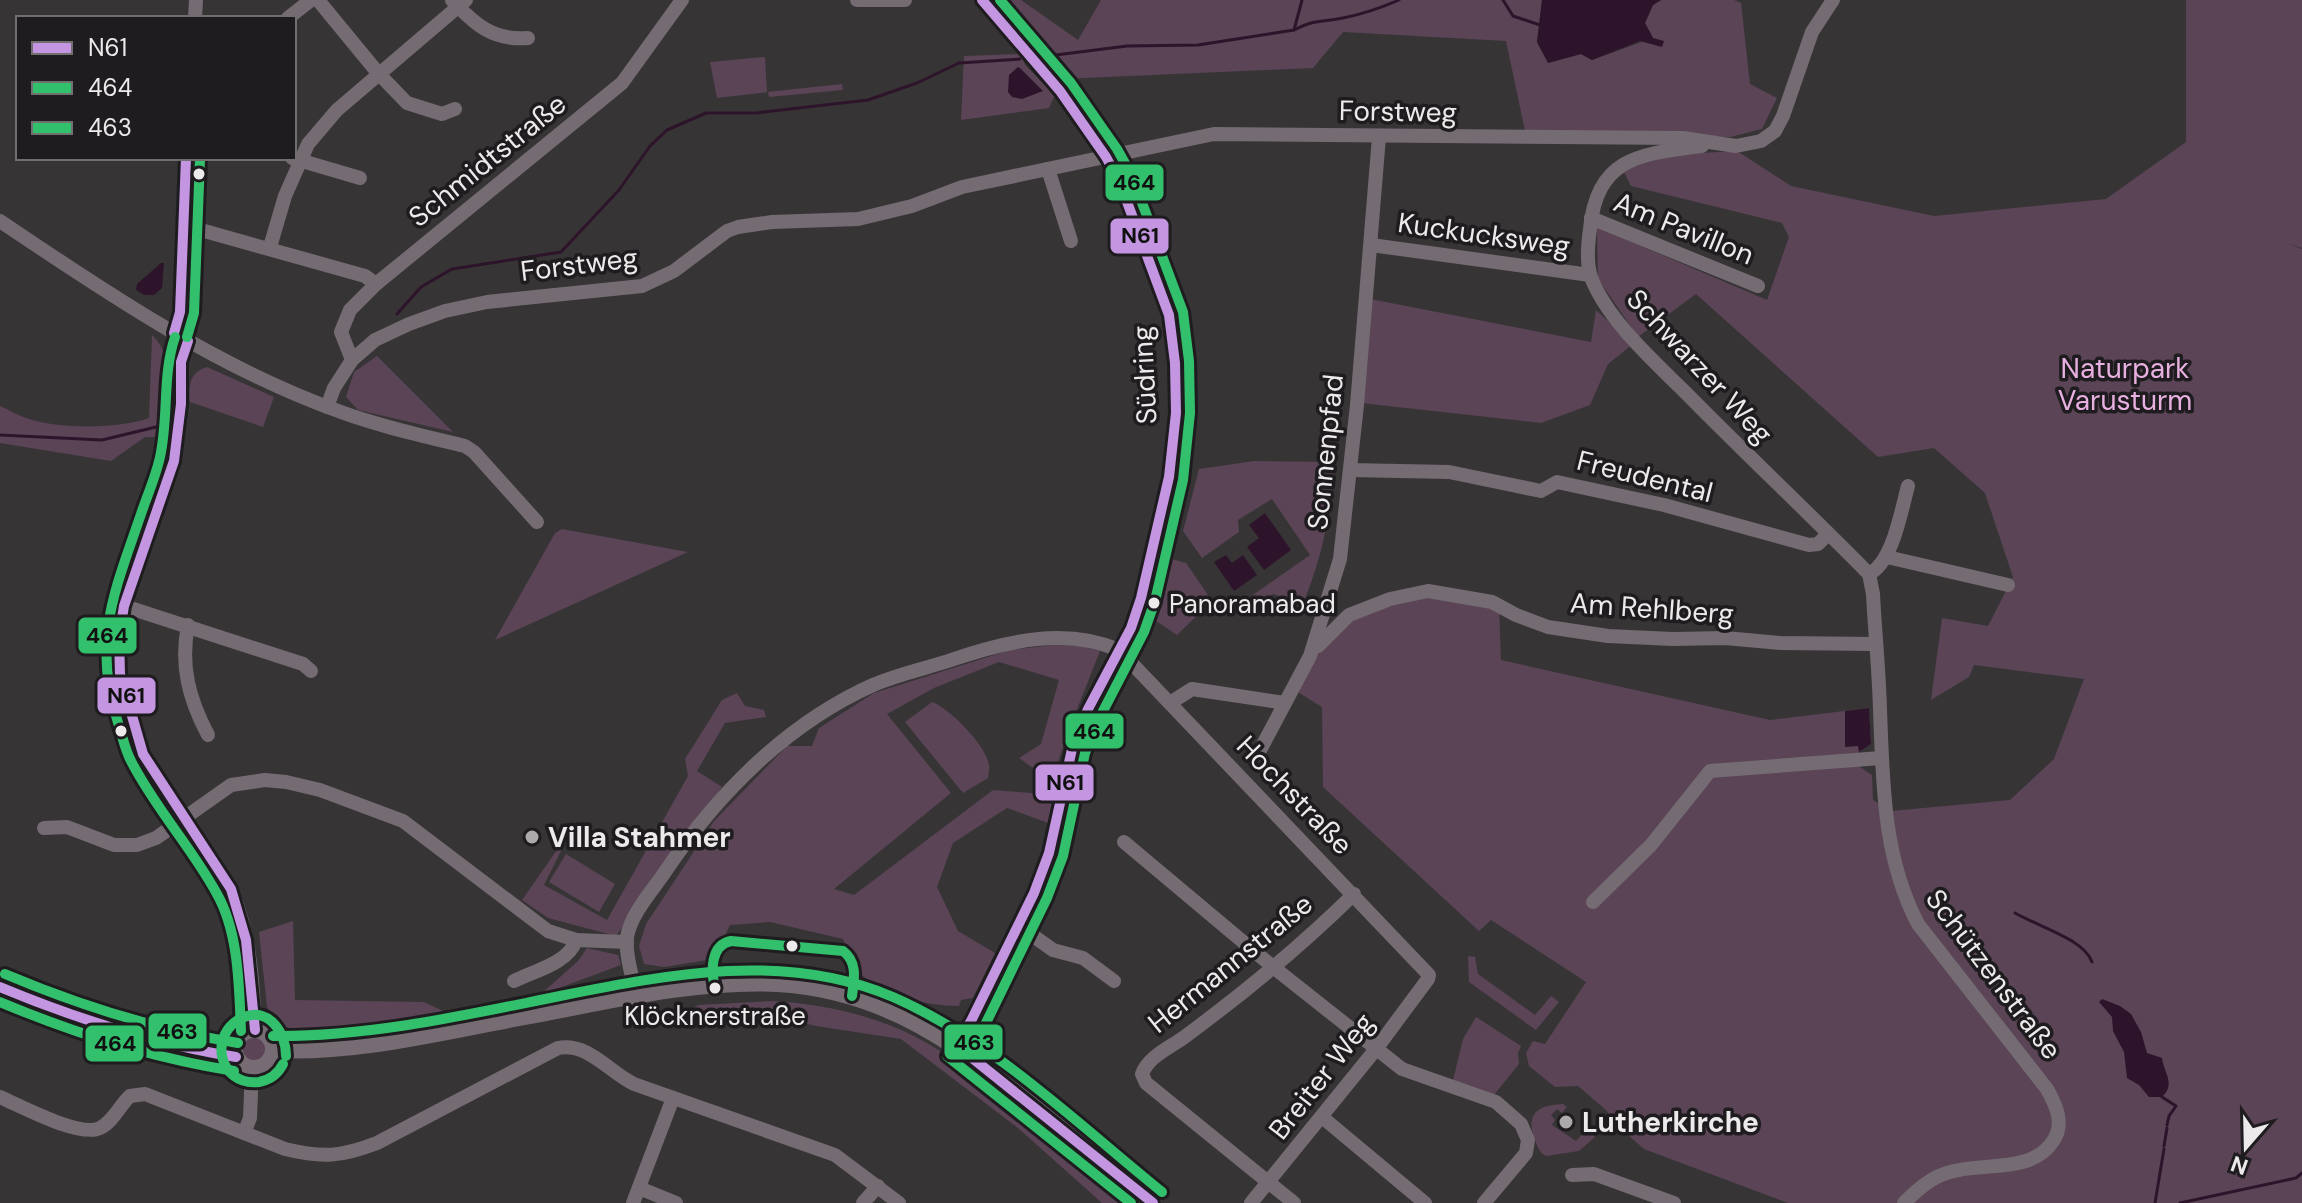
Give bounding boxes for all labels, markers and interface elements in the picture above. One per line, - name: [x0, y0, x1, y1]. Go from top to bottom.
- legend: [16, 16, 296, 160]
- text: N61: [88, 32, 127, 63]
- text: 464: [88, 72, 132, 103]
- street label: Schmidtstraße: [401, 85, 574, 235]
- street label: Forstweg: [1339, 92, 1457, 131]
- text: 463: [88, 112, 132, 143]
- line badge: 464: [1104, 163, 1165, 202]
- unlabelled marker: [191, 166, 207, 182]
- text: 464: [1113, 168, 1155, 197]
- street label: Am Pavillon: [1608, 184, 1759, 273]
- street label: Kuckucksweg: [1396, 204, 1572, 265]
- line badge: N61: [1109, 217, 1170, 255]
- text: N61: [1121, 221, 1159, 250]
- street label: Forstweg: [518, 239, 640, 290]
- street label: Schwarzer Weg: [1618, 281, 1781, 452]
- street label: Südring: [1123, 325, 1166, 425]
- park label: Naturpark Varusturm: [2058, 350, 2192, 419]
- street label: Sonnenpfad: [1299, 372, 1352, 532]
- street label: Freudental: [1573, 442, 1717, 511]
- street label: Am Rehlberg: [1569, 584, 1735, 633]
- place label: Panoramabad: [1169, 587, 1336, 621]
- marker: Panoramabad: [1146, 595, 1162, 611]
- line badge: 464: [77, 616, 138, 655]
- text: 464: [86, 621, 128, 650]
- line badge: N61: [96, 676, 157, 715]
- text: N61: [107, 681, 145, 710]
- line badge: 464: [1064, 712, 1125, 750]
- text: 464: [1073, 717, 1115, 746]
- unlabelled marker: [113, 723, 129, 739]
- street label: Hochstraße: [1229, 728, 1361, 863]
- line badge: N61: [1034, 763, 1095, 802]
- text: N61: [1046, 768, 1084, 797]
- place label: Villa Stahmer: [548, 819, 731, 856]
- marker: Villa Stahmer: [523, 828, 541, 846]
- street label: Schützenstraße: [1917, 882, 2070, 1067]
- street label: Hermannstraße: [1140, 886, 1320, 1041]
- unlabelled marker: [784, 938, 800, 954]
- marker: Klöcknerstraße: [707, 980, 723, 996]
- place label: Klöcknerstraße: [624, 999, 806, 1033]
- street label: Breiter Weg: [1260, 1006, 1382, 1147]
- line badge: 463: [147, 1012, 208, 1050]
- text: 463: [156, 1017, 198, 1046]
- line badge: 463: [943, 1023, 1004, 1061]
- line badge: 464: [84, 1024, 145, 1063]
- text: 463: [953, 1028, 995, 1057]
- text: 464: [94, 1029, 136, 1058]
- place label: Lutherkirche: [1582, 1104, 1759, 1141]
- north arrow: [2206, 1107, 2286, 1187]
- marker: Lutherkirche: [1557, 1113, 1575, 1131]
- text: N: [2227, 1149, 2252, 1182]

